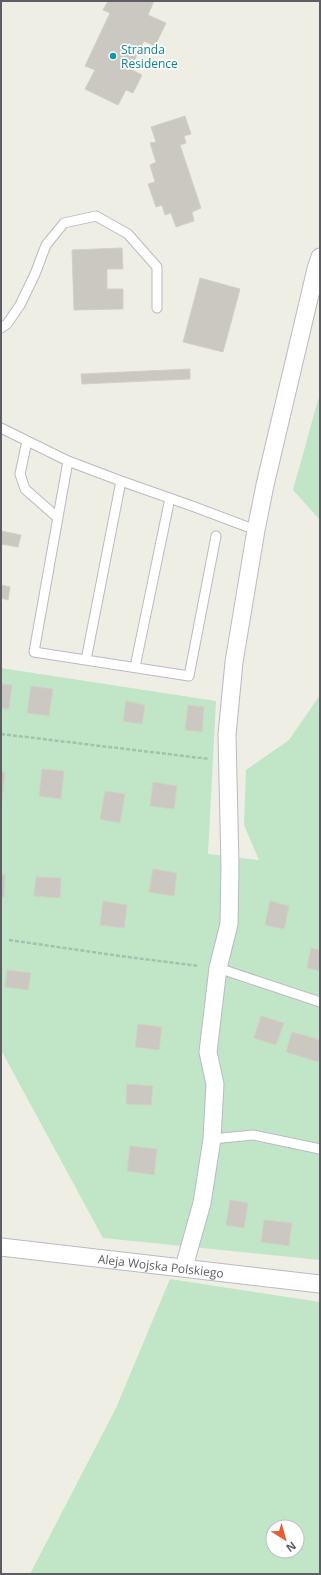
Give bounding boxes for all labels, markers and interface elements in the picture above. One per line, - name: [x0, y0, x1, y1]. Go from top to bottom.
- place label: Stranda Residence: [121, 41, 178, 72]
- marker: Stranda Residence: [108, 51, 118, 61]
- street label: Aleja Wojska Polskiego: [97, 1250, 225, 1281]
- north arrow: [265, 1519, 305, 1559]
- text: N: [283, 1539, 299, 1556]

